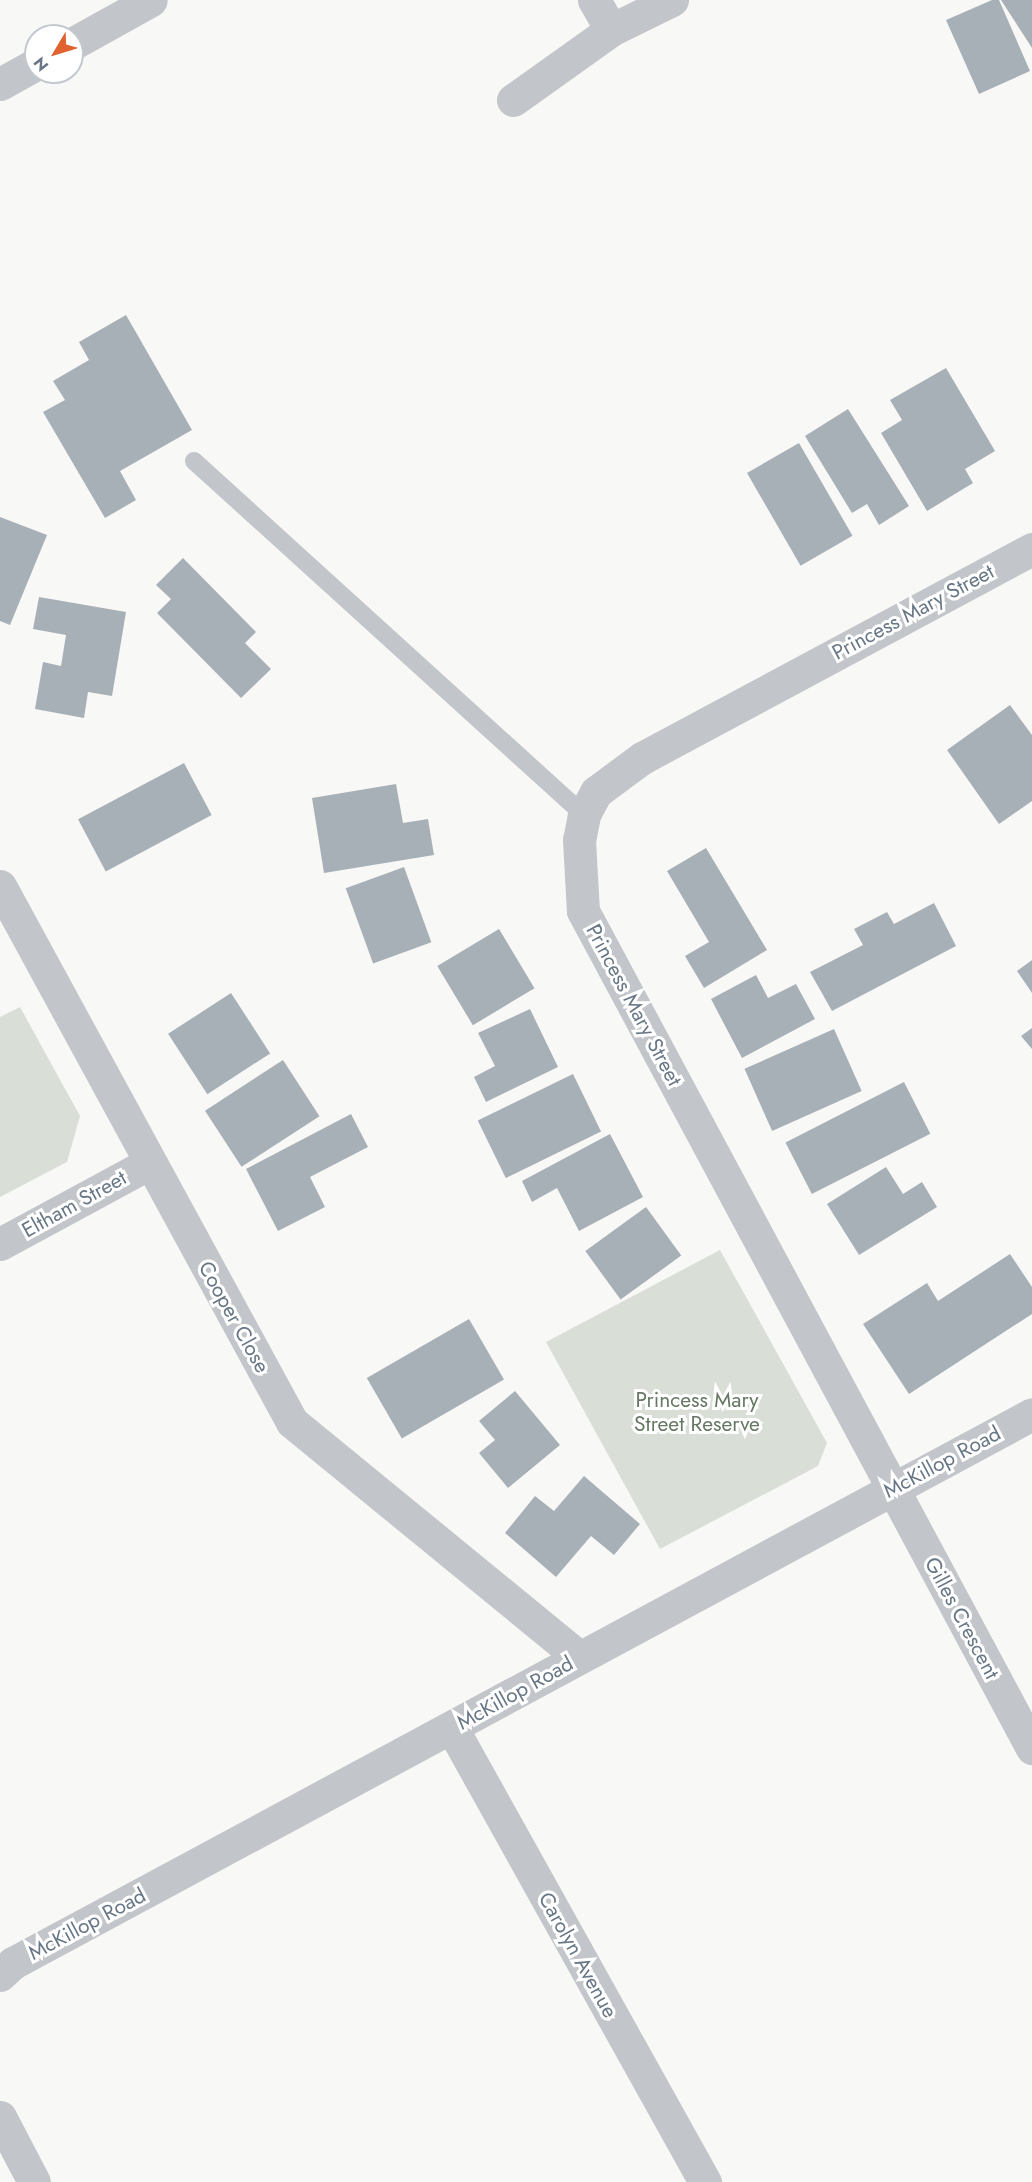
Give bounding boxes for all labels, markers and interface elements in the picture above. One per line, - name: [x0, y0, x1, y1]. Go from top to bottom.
- north arrow: [24, 24, 84, 84]
- text: N: [28, 52, 54, 76]
- street label: Princess Mary Street: [828, 559, 998, 665]
- street label: Princess Mary Street: [581, 920, 687, 1090]
- street label: Eltham Street: [17, 1165, 131, 1243]
- street label: Cooper Close: [193, 1257, 275, 1377]
- park label: Princess Mary Street Reserve: [634, 1387, 760, 1437]
- street label: McKillop Road: [879, 1421, 1005, 1503]
- street label: Gilles Crescent: [919, 1553, 1005, 1683]
- street label: McKillop Road: [452, 1651, 578, 1735]
- street label: McKillop Road: [24, 1883, 150, 1965]
- street label: Carolyn Avenue: [533, 1888, 623, 2022]

